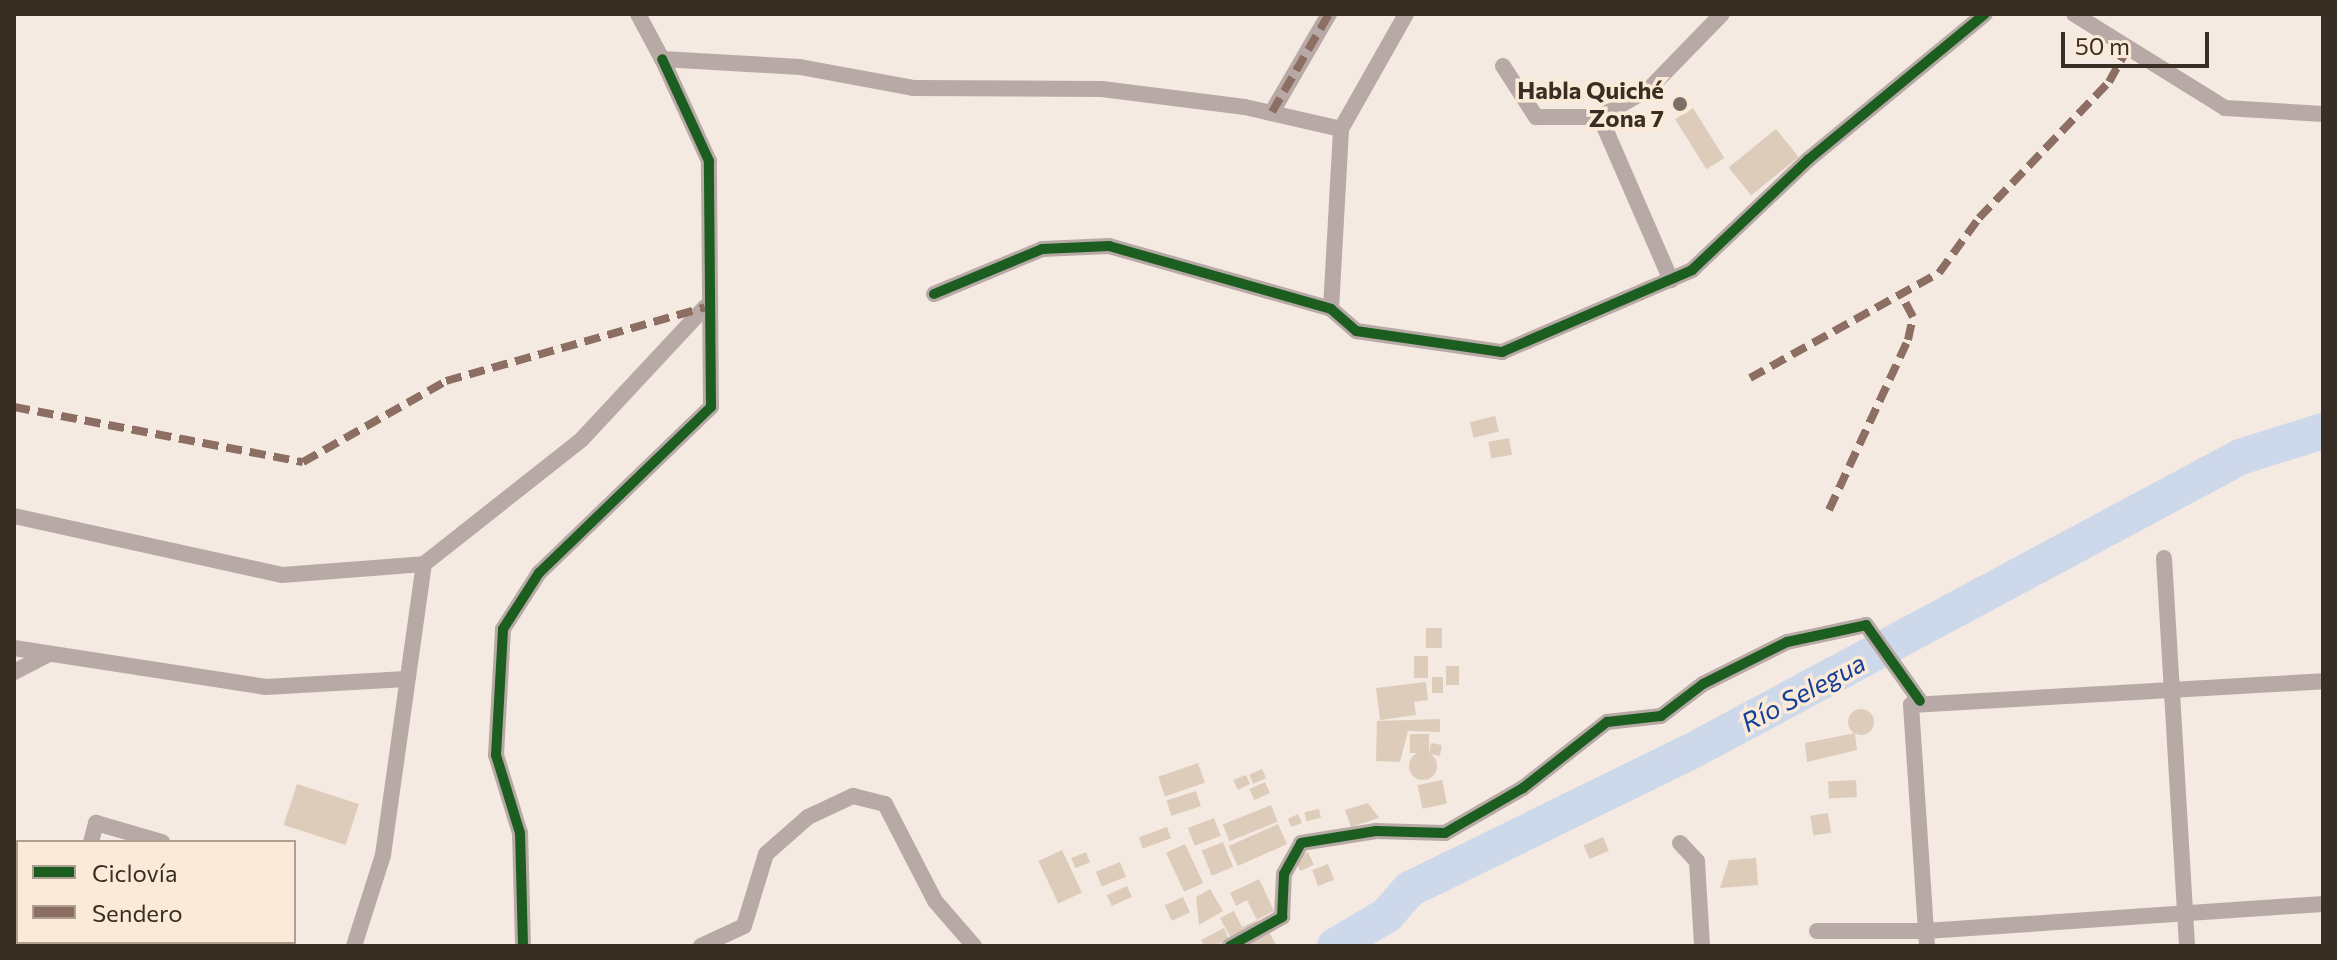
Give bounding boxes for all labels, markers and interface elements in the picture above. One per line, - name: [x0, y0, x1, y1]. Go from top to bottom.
- scale bar: [2065, 16, 2213, 66]
- text: 50 m: [2075, 31, 2130, 60]
- place label: Habla Quiché Zona 7: [1517, 76, 1664, 132]
- marker: Habla Quiché Zona 7: [1671, 95, 1689, 113]
- water label: Río Selegua: [1736, 646, 1870, 738]
- legend: [16, 840, 296, 944]
- text: Ciclovía: [92, 858, 178, 887]
- text: Sendero: [92, 898, 183, 927]

